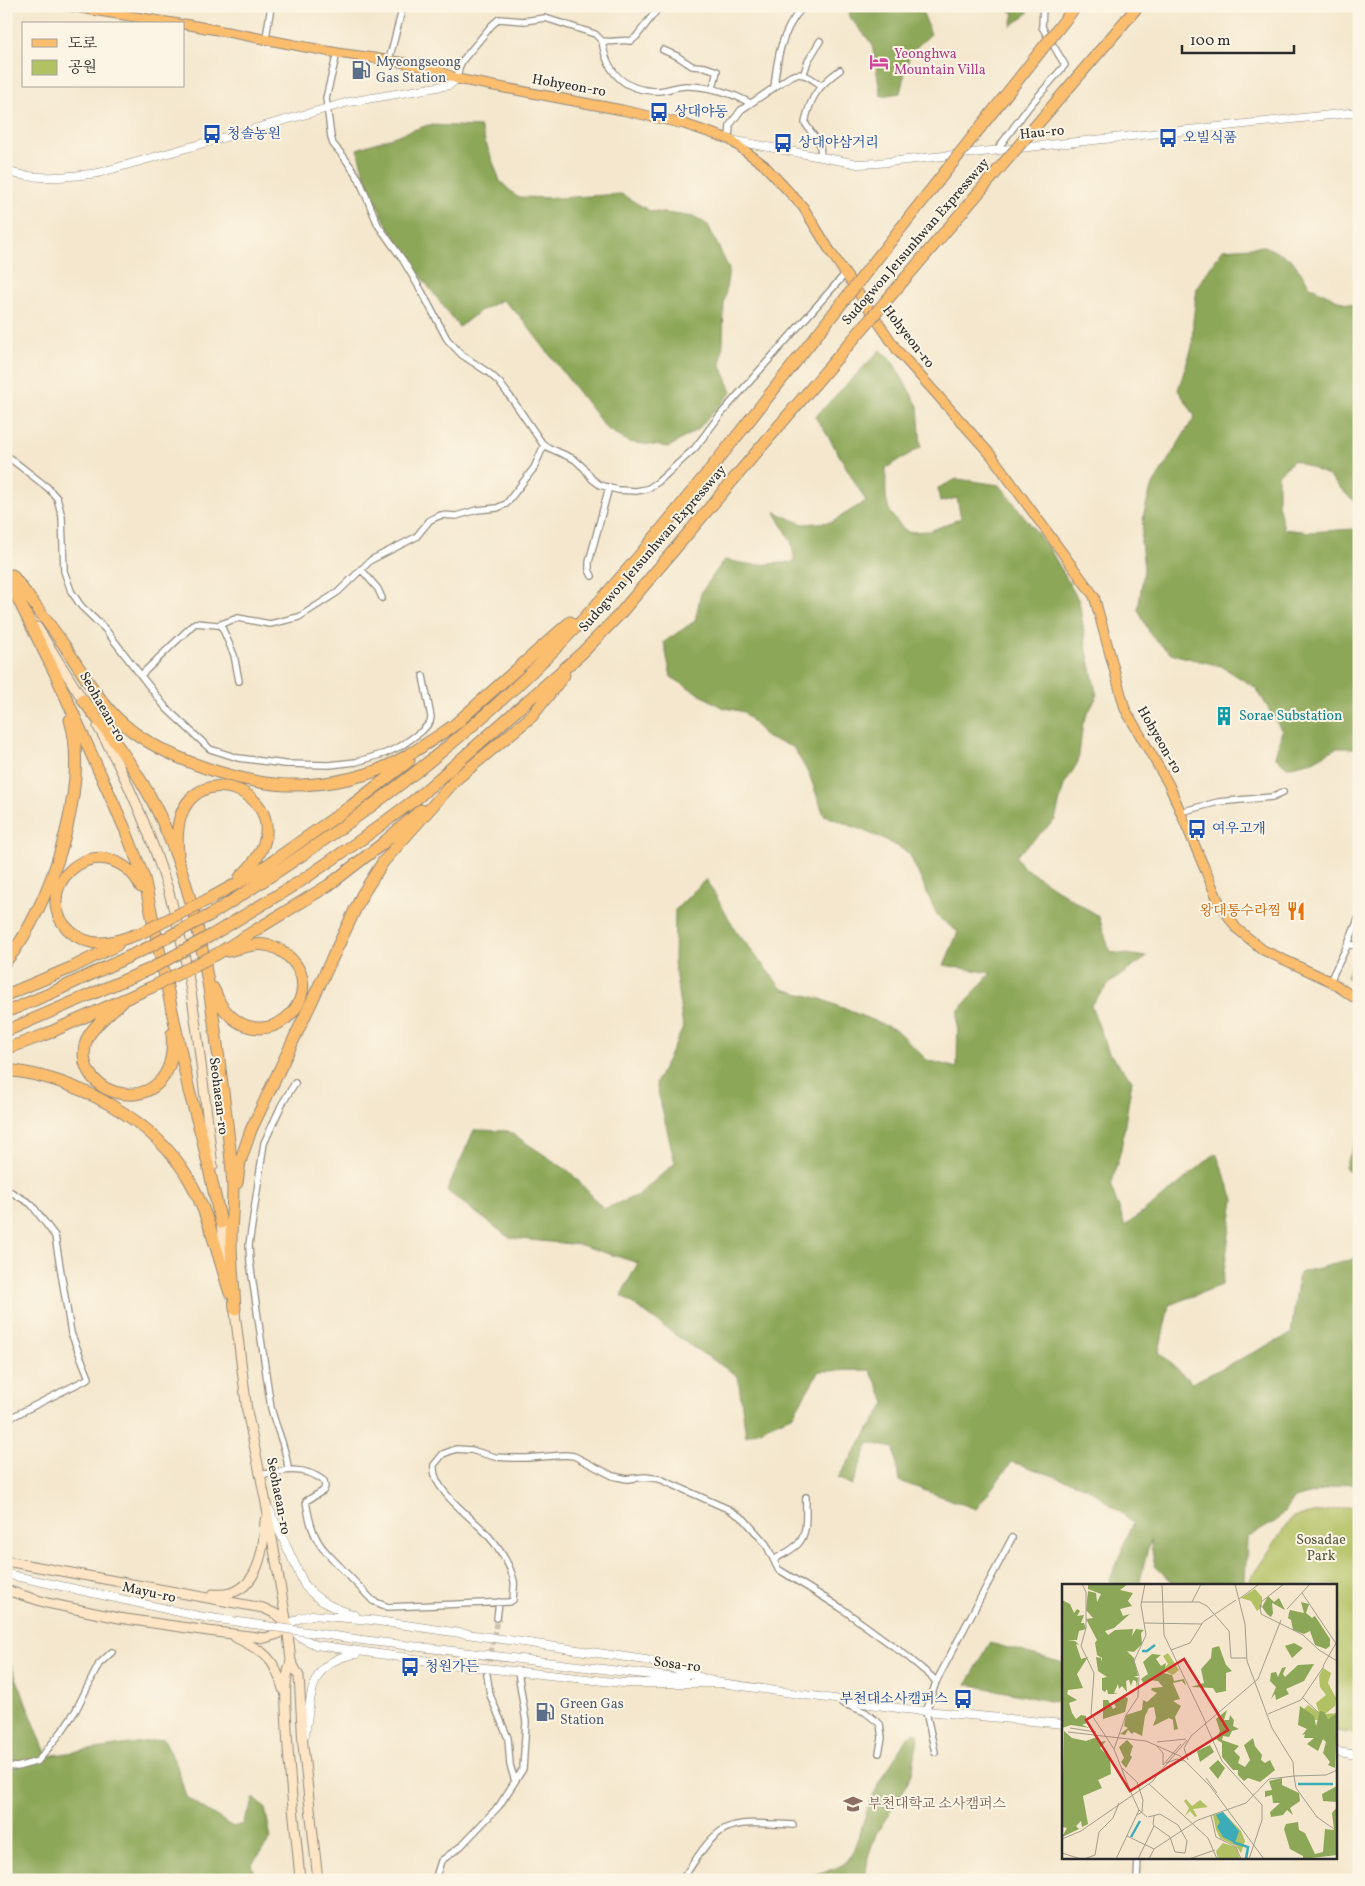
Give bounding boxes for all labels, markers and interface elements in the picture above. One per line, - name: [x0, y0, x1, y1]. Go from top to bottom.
- legend: [22, 22, 185, 88]
- scale bar: [1182, 22, 1295, 54]
- text: 100 m: [1190, 31, 1230, 52]
- text: 도로: [68, 34, 97, 55]
- place label: Yeonghwa Mountain Villa: [894, 45, 986, 80]
- hotel icon: Yeonghwa Mountain Villa: [868, 51, 890, 73]
- place label: Myeongseong Gas Station: [376, 53, 461, 88]
- text: 공원: [68, 58, 97, 79]
- fuel station icon: Myeongseong Gas Station: [350, 59, 372, 81]
- street label: Hohyeon-ro: [531, 70, 607, 102]
- bus stop icon: 상대야동: [648, 101, 670, 123]
- place label: 상대야동: [674, 103, 729, 122]
- street label: Hau-ro: [1019, 121, 1065, 145]
- bus stop icon: 청솔농원: [201, 123, 223, 145]
- place label: 청솔농원: [227, 125, 281, 144]
- bus stop icon: 오빌식품: [1157, 127, 1179, 149]
- place label: 오빌식품: [1183, 129, 1238, 148]
- bus stop icon: 상대야삼거리: [772, 132, 794, 154]
- place label: 상대야삼거리: [798, 134, 879, 153]
- street label: Sudogwon Je1sunhwan Expressway: [838, 154, 994, 330]
- street label: Hohyeon-ro: [878, 302, 938, 372]
- street label: Sudogwon Je1sunhwan Expressway: [575, 461, 731, 637]
- street label: Seohaean-ro: [74, 668, 130, 746]
- street label: Hohyeon-ro: [1132, 703, 1186, 777]
- building icon: Sorae Substation: [1213, 705, 1235, 727]
- place label: Sorae Substation: [1239, 707, 1342, 726]
- bus stop icon: 여우고개: [1186, 818, 1208, 840]
- place label: 여우고개: [1212, 820, 1266, 839]
- restaurant icon: 왕대통수라찜: [1285, 900, 1307, 922]
- place label: 왕대통수라찜: [1200, 902, 1281, 921]
- street label: Seohaean-ro: [204, 1056, 232, 1136]
- street label: Seohaean-ro: [261, 1456, 295, 1536]
- park label: Sosadae Park: [1296, 1531, 1346, 1566]
- street label: Mayu-ro: [120, 1578, 178, 1608]
- inset map: [1062, 1584, 1338, 1858]
- street label: Sosa-ro: [652, 1653, 702, 1677]
- bus stop icon: 청원가든: [399, 1656, 421, 1678]
- place label: 청원가든: [425, 1658, 480, 1677]
- bus stop icon: 부천대소사캠퍼스: [952, 1688, 974, 1710]
- place label: 부천대소사캠퍼스: [840, 1690, 948, 1709]
- place label: Green Gas Station: [560, 1695, 624, 1730]
- fuel station icon: Green Gas Station: [534, 1701, 556, 1723]
- school or university icon: 부천대학교 소사캠퍼스: [842, 1793, 864, 1815]
- place label: 부천대학교 소사캠퍼스: [868, 1795, 1007, 1814]

